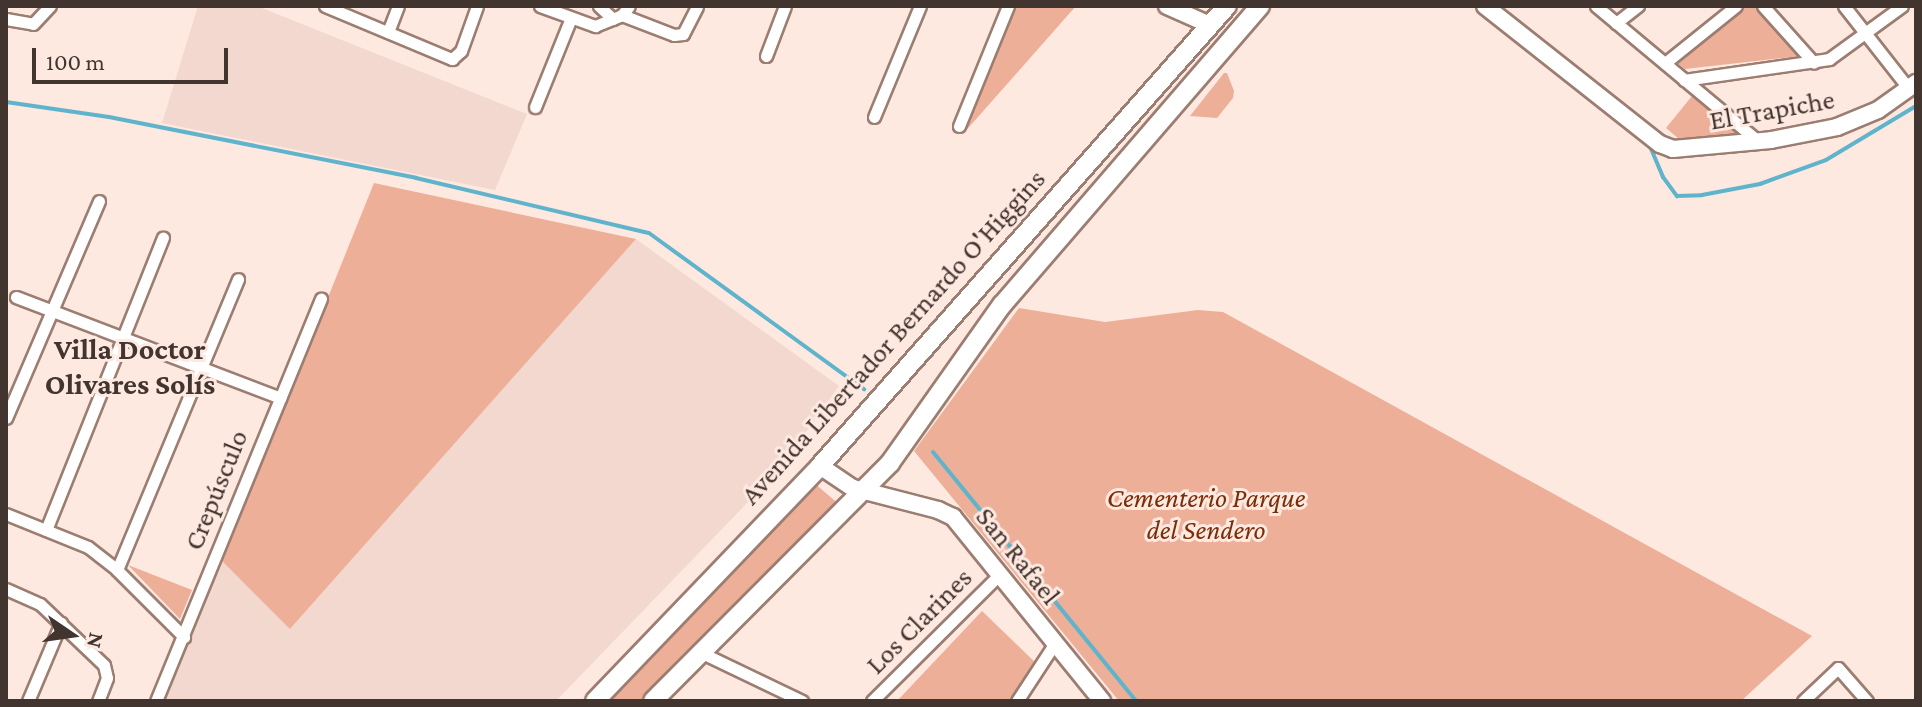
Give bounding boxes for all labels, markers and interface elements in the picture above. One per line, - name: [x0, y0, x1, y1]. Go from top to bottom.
- scale bar: [36, 32, 232, 82]
- text: 100 m: [46, 48, 105, 75]
- street label: El Trapiche: [1707, 82, 1837, 138]
- street label: Avenida Libertador Bernardo O'Higgins: [733, 162, 1053, 512]
- district label: Villa Doctor Olivares Solís: [45, 331, 215, 402]
- street label: Crepúsculo: [177, 425, 255, 555]
- park label: Cementerio Parque del Sendero: [1107, 481, 1305, 547]
- street label: San Rafael: [969, 501, 1067, 611]
- street label: Los Clarines: [859, 561, 979, 681]
- north arrow: [32, 595, 112, 675]
- text: N: [82, 630, 110, 651]

